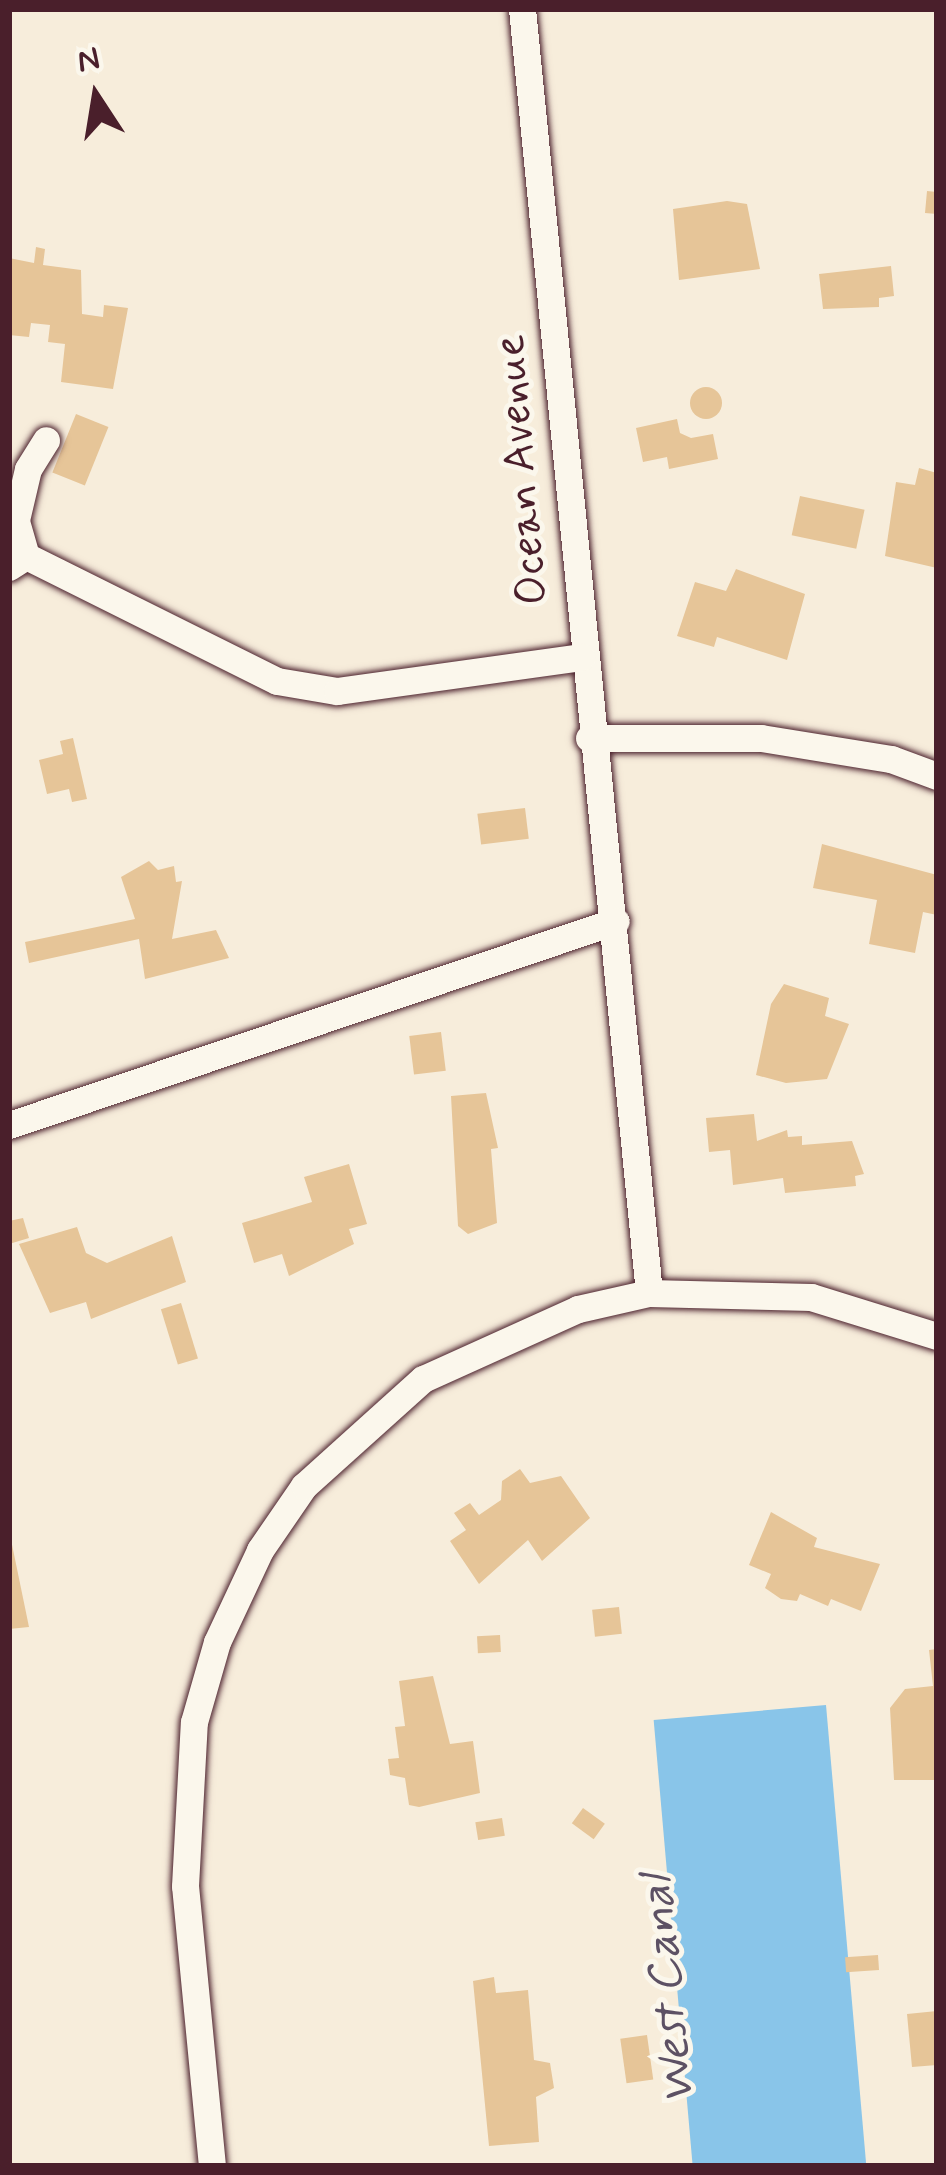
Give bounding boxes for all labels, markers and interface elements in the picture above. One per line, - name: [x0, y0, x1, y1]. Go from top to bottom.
- north arrow: [36, 36, 156, 156]
- text: N: [73, 37, 104, 85]
- street label: Ocean Avenue: [483, 331, 561, 609]
- water label: West Canal: [627, 1873, 709, 2107]

